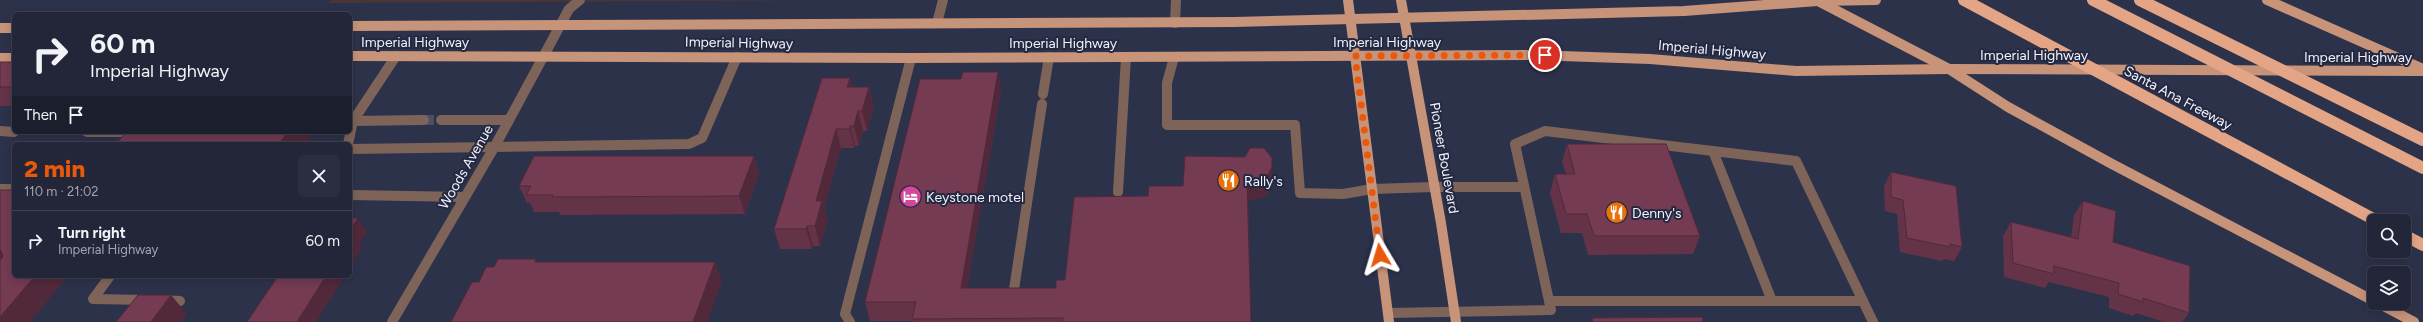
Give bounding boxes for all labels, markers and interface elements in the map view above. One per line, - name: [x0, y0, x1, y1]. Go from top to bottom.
- text: 60 m: [90, 26, 155, 60]
- icon: right: [24, 28, 76, 80]
- street label: Imperial Highway: [361, 34, 470, 51]
- street label: Imperial Highway: [685, 34, 794, 52]
- street label: Imperial Highway: [1333, 34, 1442, 51]
- street label: Imperial Highway: [1009, 35, 1118, 52]
- street label: Imperial Highway: [1657, 37, 1767, 63]
- pin: [1528, 38, 1562, 72]
- icon: arrive: [1534, 44, 1556, 66]
- street label: Imperial Highway: [1980, 47, 2089, 64]
- street label: Imperial Highway: [2304, 49, 2413, 66]
- text: Imperial Highway: [90, 60, 229, 82]
- street label: Santa Ana Freeway: [2121, 62, 2235, 134]
- street label: Pioneer Boulevard: [1426, 101, 1462, 215]
- icon: arrive: [65, 104, 87, 126]
- text: Then: [24, 106, 57, 124]
- street label: Woods Avenue: [435, 121, 497, 212]
- text: 2 min: [24, 154, 85, 183]
- button: close: [298, 155, 340, 197]
- restaurant icon: Rally's: [1215, 168, 1241, 194]
- place label: Rally's: [1244, 173, 1283, 190]
- text: 110 m · 21:02: [24, 184, 99, 199]
- hotel icon: Keystone motel: [898, 184, 924, 210]
- place label: Keystone motel: [926, 189, 1024, 206]
- restaurant icon: Denny's: [1604, 200, 1630, 226]
- place label: Denny's: [1632, 205, 1681, 222]
- map controls: [2367, 214, 2411, 310]
- button: search: [2367, 214, 2411, 258]
- text: Turn right: [58, 224, 126, 242]
- icon: right: [24, 230, 46, 252]
- text: 60 m: [305, 232, 340, 250]
- position arrow: [1359, 234, 1401, 276]
- text: Imperial Highway: [58, 242, 158, 257]
- button: layers: [2367, 266, 2411, 310]

